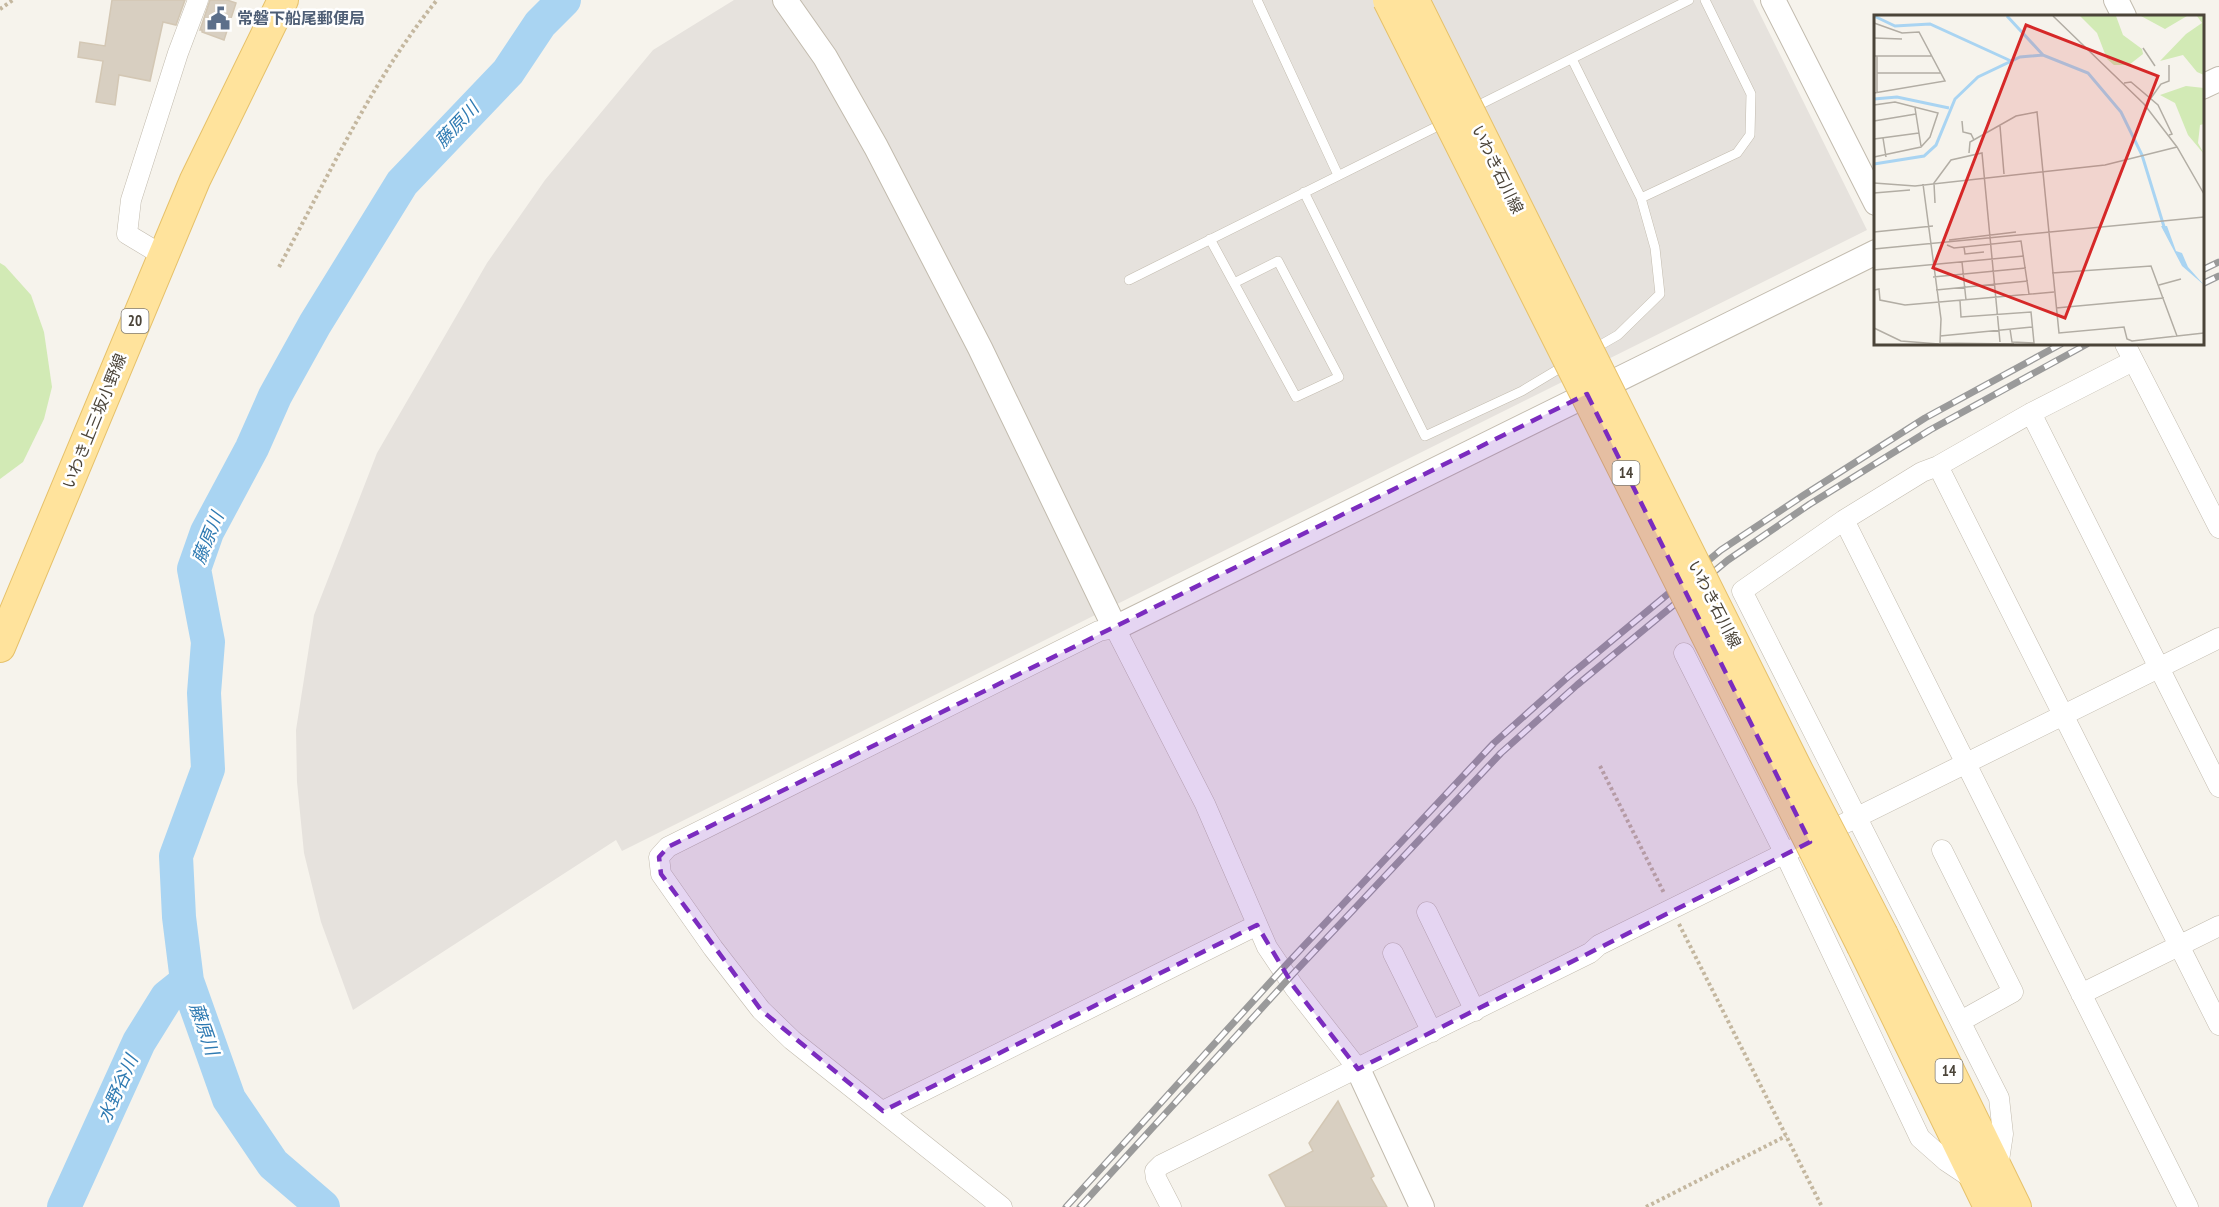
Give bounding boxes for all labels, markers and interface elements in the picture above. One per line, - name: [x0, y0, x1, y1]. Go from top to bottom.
- public building icon: 常磐下船尾郵便局: [206, 5, 232, 31]
- place label: 常磐下船尾郵便局: [237, 8, 365, 28]
- inset map: [1874, 15, 2204, 345]
- water label: 藤原川: [430, 96, 485, 152]
- street label: いわき石川線: [1468, 121, 1528, 217]
- road number: 20: [122, 309, 148, 333]
- street label: いわき上三坂小野線: [58, 350, 130, 492]
- road number: 14: [1612, 461, 1640, 485]
- water label: 藤原川: [187, 507, 229, 567]
- street label: いわき石川線: [1684, 557, 1746, 651]
- water label: 藤原川: [185, 1000, 225, 1060]
- water label: 水野谷川: [92, 1049, 144, 1126]
- road number: 14: [1936, 1059, 1962, 1083]

